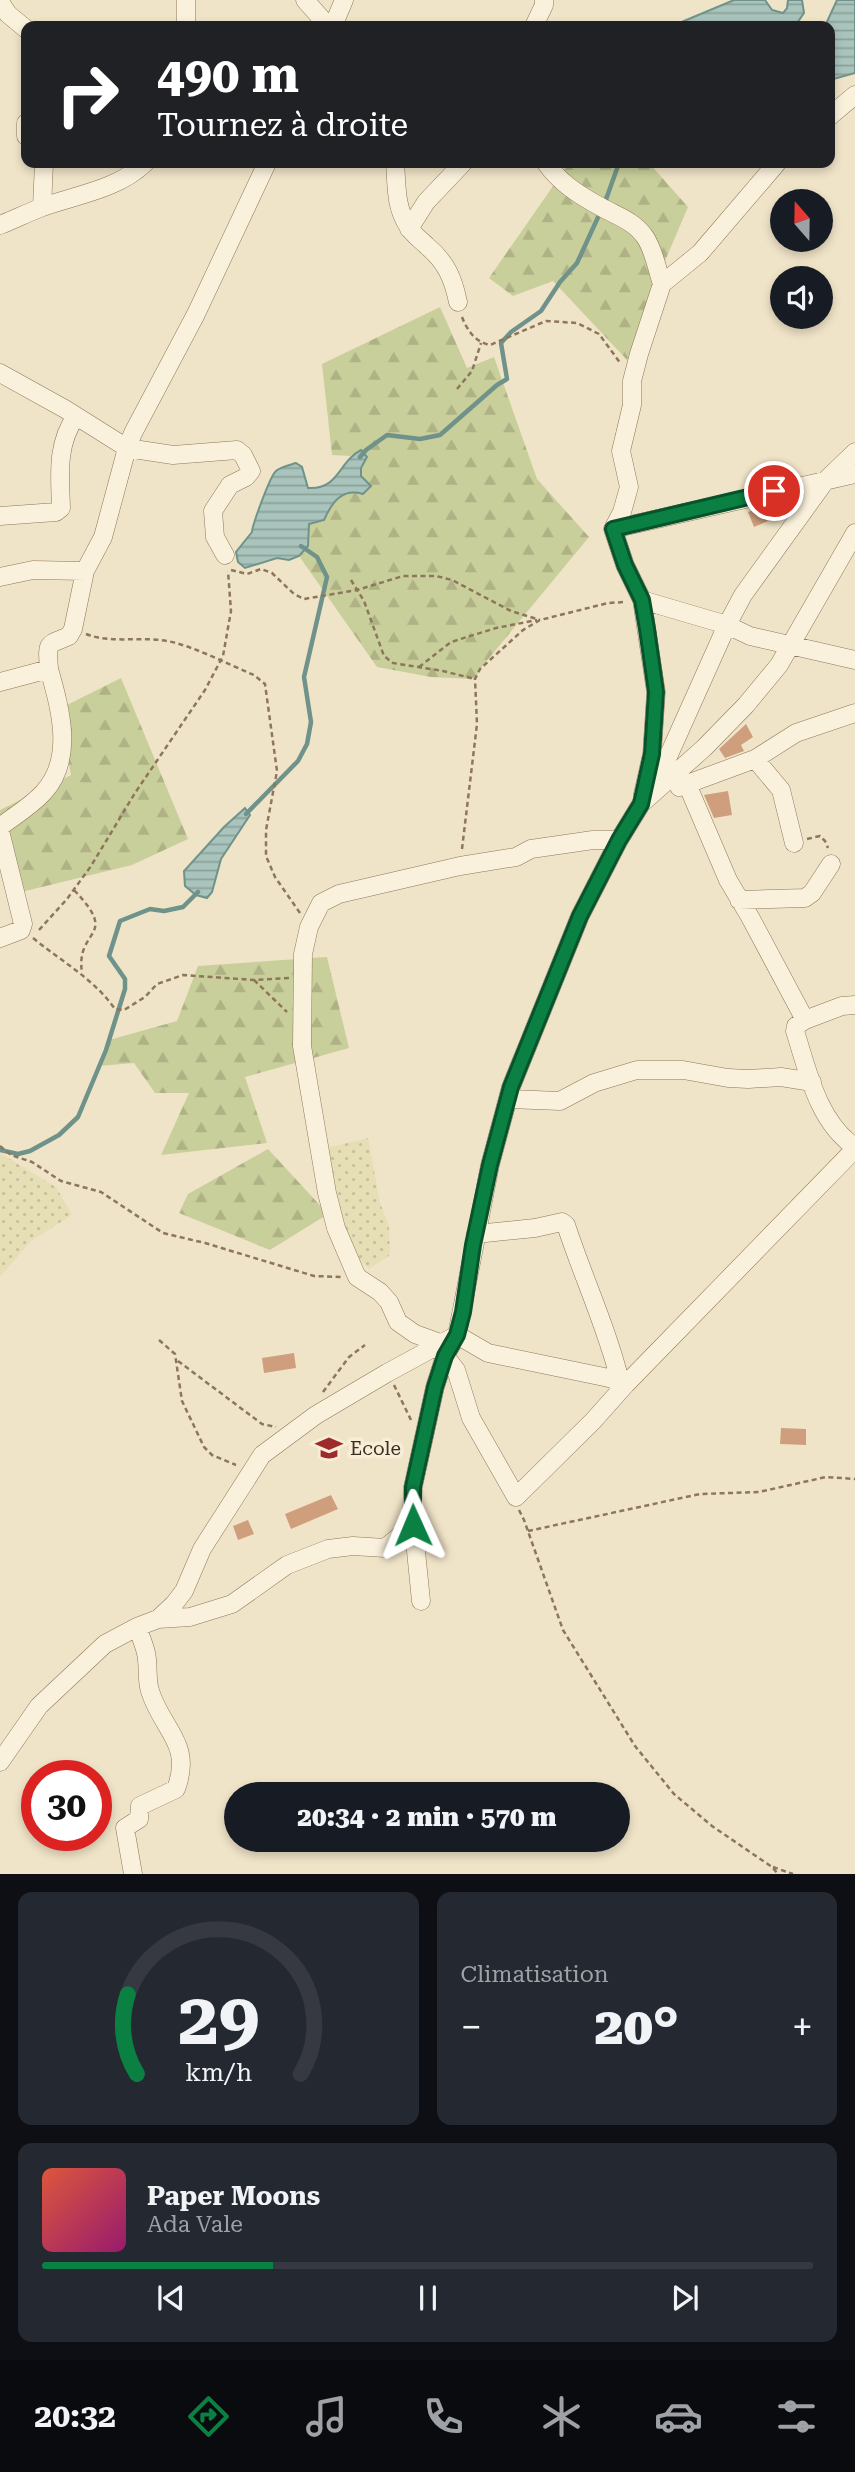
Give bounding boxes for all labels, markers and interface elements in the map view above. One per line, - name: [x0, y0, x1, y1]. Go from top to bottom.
- text: 490 m: [157, 47, 299, 104]
- icon: right: [42, 49, 133, 140]
- text: Tournez à droite: [157, 106, 408, 144]
- north arrow: [770, 189, 833, 252]
- map controls: [770, 189, 833, 329]
- button: sound: [770, 266, 833, 329]
- pin: [744, 461, 804, 521]
- icon: arrive: [755, 472, 793, 510]
- school or university icon: Ecole: [314, 1433, 344, 1463]
- place label: Ecole: [350, 1437, 401, 1460]
- position arrow: [376, 1488, 450, 1562]
- speed limit sign: 30: [21, 1760, 112, 1851]
- text: 20:34 · 2 min · 570 m: [297, 1802, 557, 1832]
- text: Climatisation: [461, 1961, 609, 1988]
- text: 29: [177, 1978, 259, 2063]
- text: 20°: [595, 1996, 679, 2057]
- text: −: [461, 2005, 482, 2049]
- text: +: [792, 2005, 813, 2049]
- text: km/h: [185, 2058, 252, 2087]
- text: Paper Moons: [147, 2181, 320, 2211]
- text: Ada Vale: [147, 2211, 243, 2238]
- icon: previous: [152, 2279, 190, 2317]
- icon: pause: [409, 2279, 447, 2317]
- icon: next: [666, 2279, 704, 2317]
- icon: directions: [184, 2392, 233, 2441]
- icon: music: [302, 2392, 351, 2441]
- icon: phone: [419, 2392, 468, 2441]
- icon: climate: [537, 2392, 586, 2441]
- icon: car: [654, 2392, 703, 2441]
- icon: filters: [772, 2392, 821, 2441]
- text: 20:32: [34, 2397, 116, 2435]

